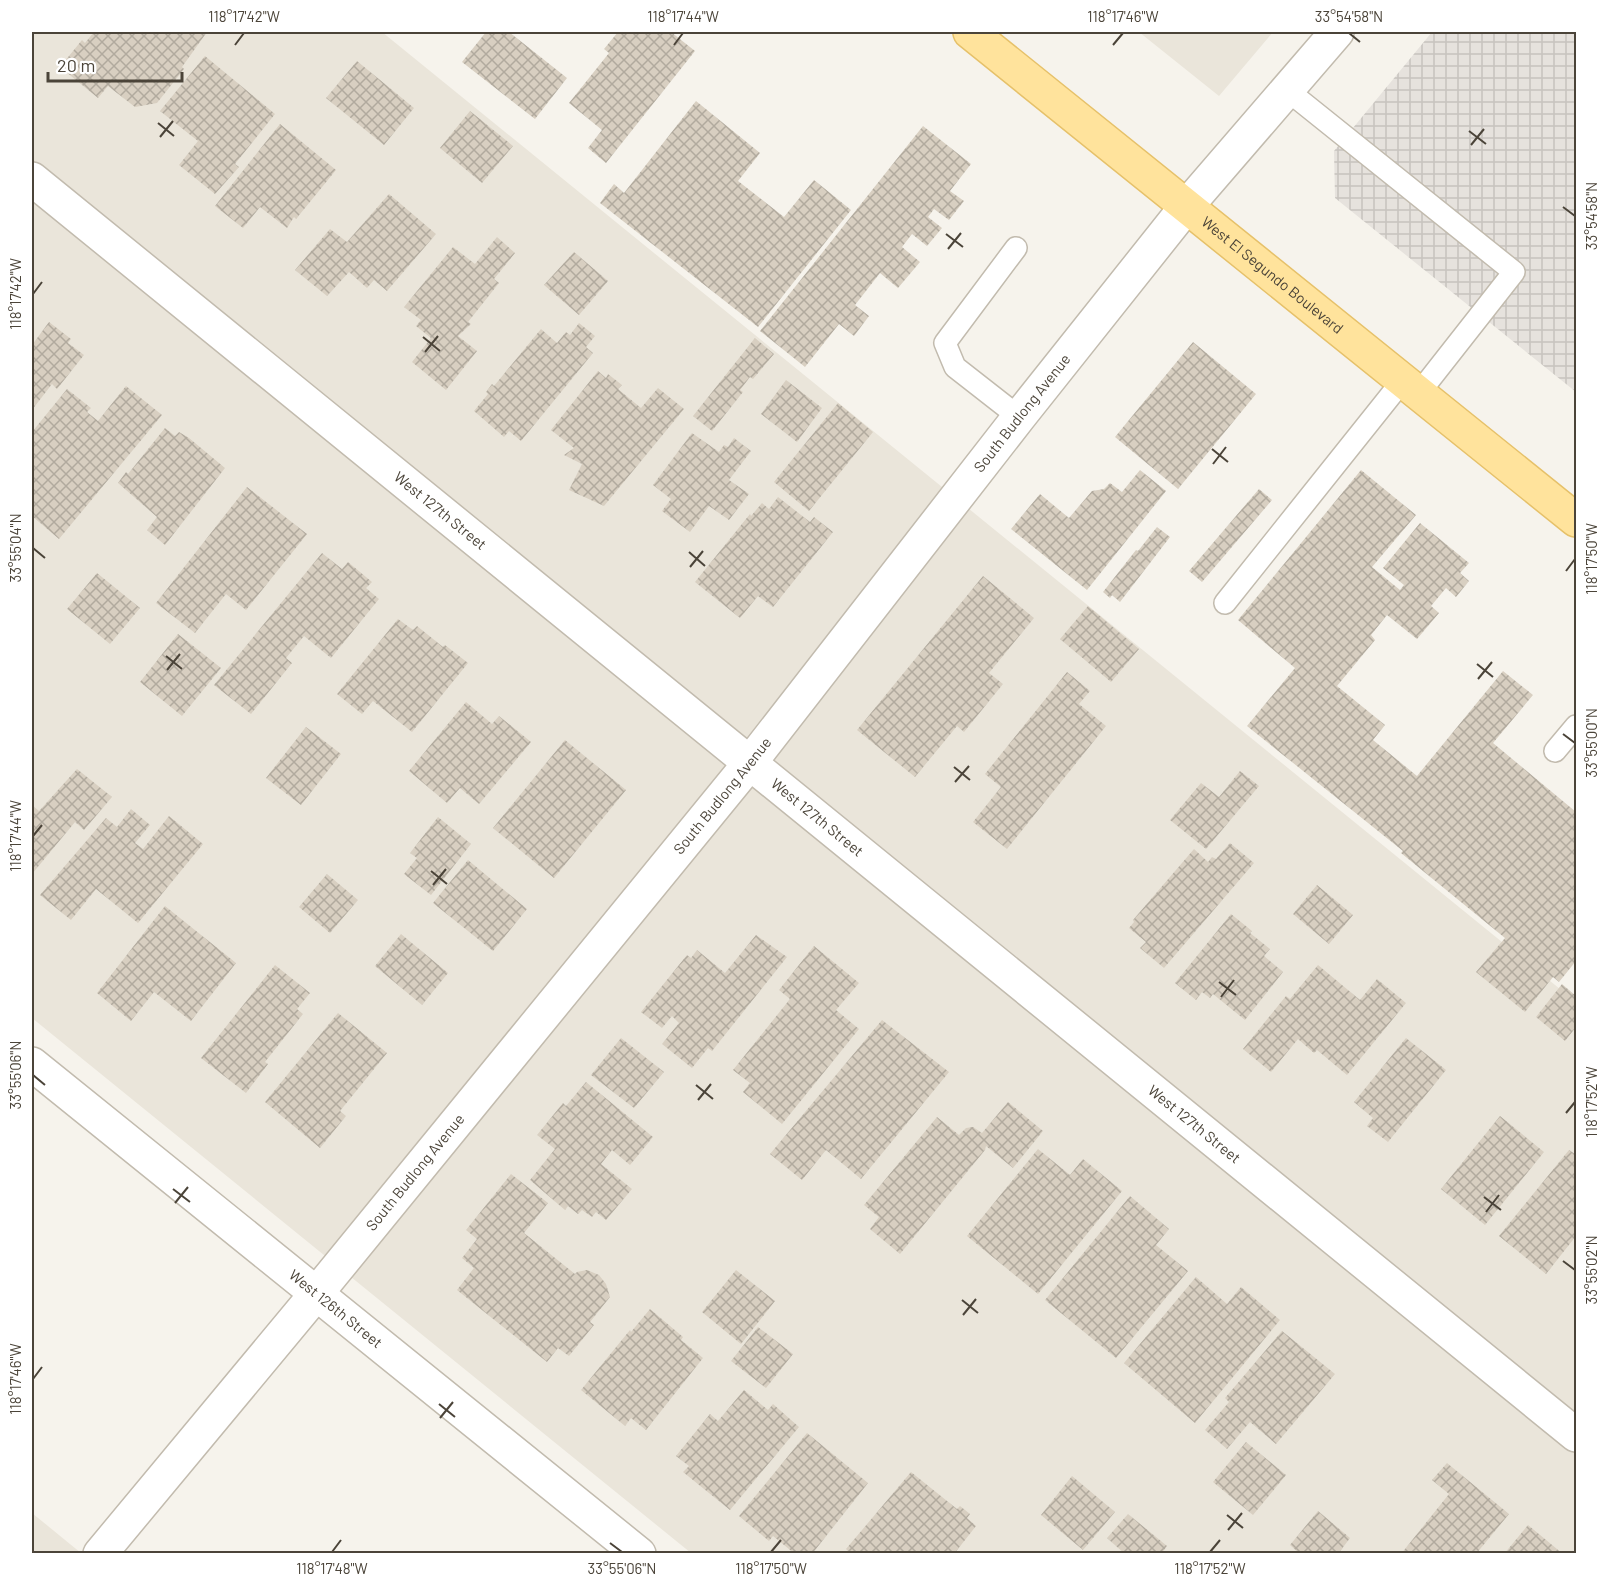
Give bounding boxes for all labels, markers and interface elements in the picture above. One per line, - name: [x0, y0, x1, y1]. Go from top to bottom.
- text: 118°17'42"W: [208, 7, 280, 25]
- text: 118°17'44"W: [647, 7, 719, 25]
- text: 118°17'46"W: [1087, 7, 1159, 25]
- text: 33°54'58"N: [1315, 7, 1383, 25]
- scale bar: [48, 45, 182, 83]
- text: 20 m: [57, 54, 95, 76]
- text: 33°54'58"N: [1582, 182, 1600, 250]
- street label: West El Segundo Boulevard: [1198, 212, 1347, 337]
- text: 118°17'42"W: [6, 258, 24, 330]
- street label: South Budlong Avenue: [969, 350, 1074, 475]
- street label: West 127th Street: [391, 467, 491, 553]
- text: 33°55'04"N: [6, 513, 24, 583]
- text: 118°17'50"W: [1582, 523, 1600, 595]
- text: 33°55'00"N: [1582, 708, 1600, 778]
- street label: South Budlong Avenue: [669, 733, 775, 857]
- street label: West 127th Street: [768, 774, 868, 860]
- text: 118°17'44"W: [6, 800, 24, 872]
- text: 33°55'06"N: [6, 1041, 24, 1109]
- text: 118°17'52"W: [1582, 1066, 1600, 1138]
- street label: West 127th Street: [1145, 1081, 1245, 1166]
- street label: South Budlong Avenue: [362, 1110, 468, 1234]
- text: 33°55'02"N: [1582, 1235, 1600, 1305]
- street label: West 126th Street: [286, 1265, 386, 1351]
- text: 118°17'46"W: [6, 1343, 24, 1415]
- text: 118°17'48"W: [296, 1559, 368, 1577]
- text: 33°55'06"N: [588, 1559, 656, 1577]
- text: 118°17'50"W: [735, 1559, 807, 1577]
- text: 118°17'52"W: [1174, 1559, 1246, 1577]

